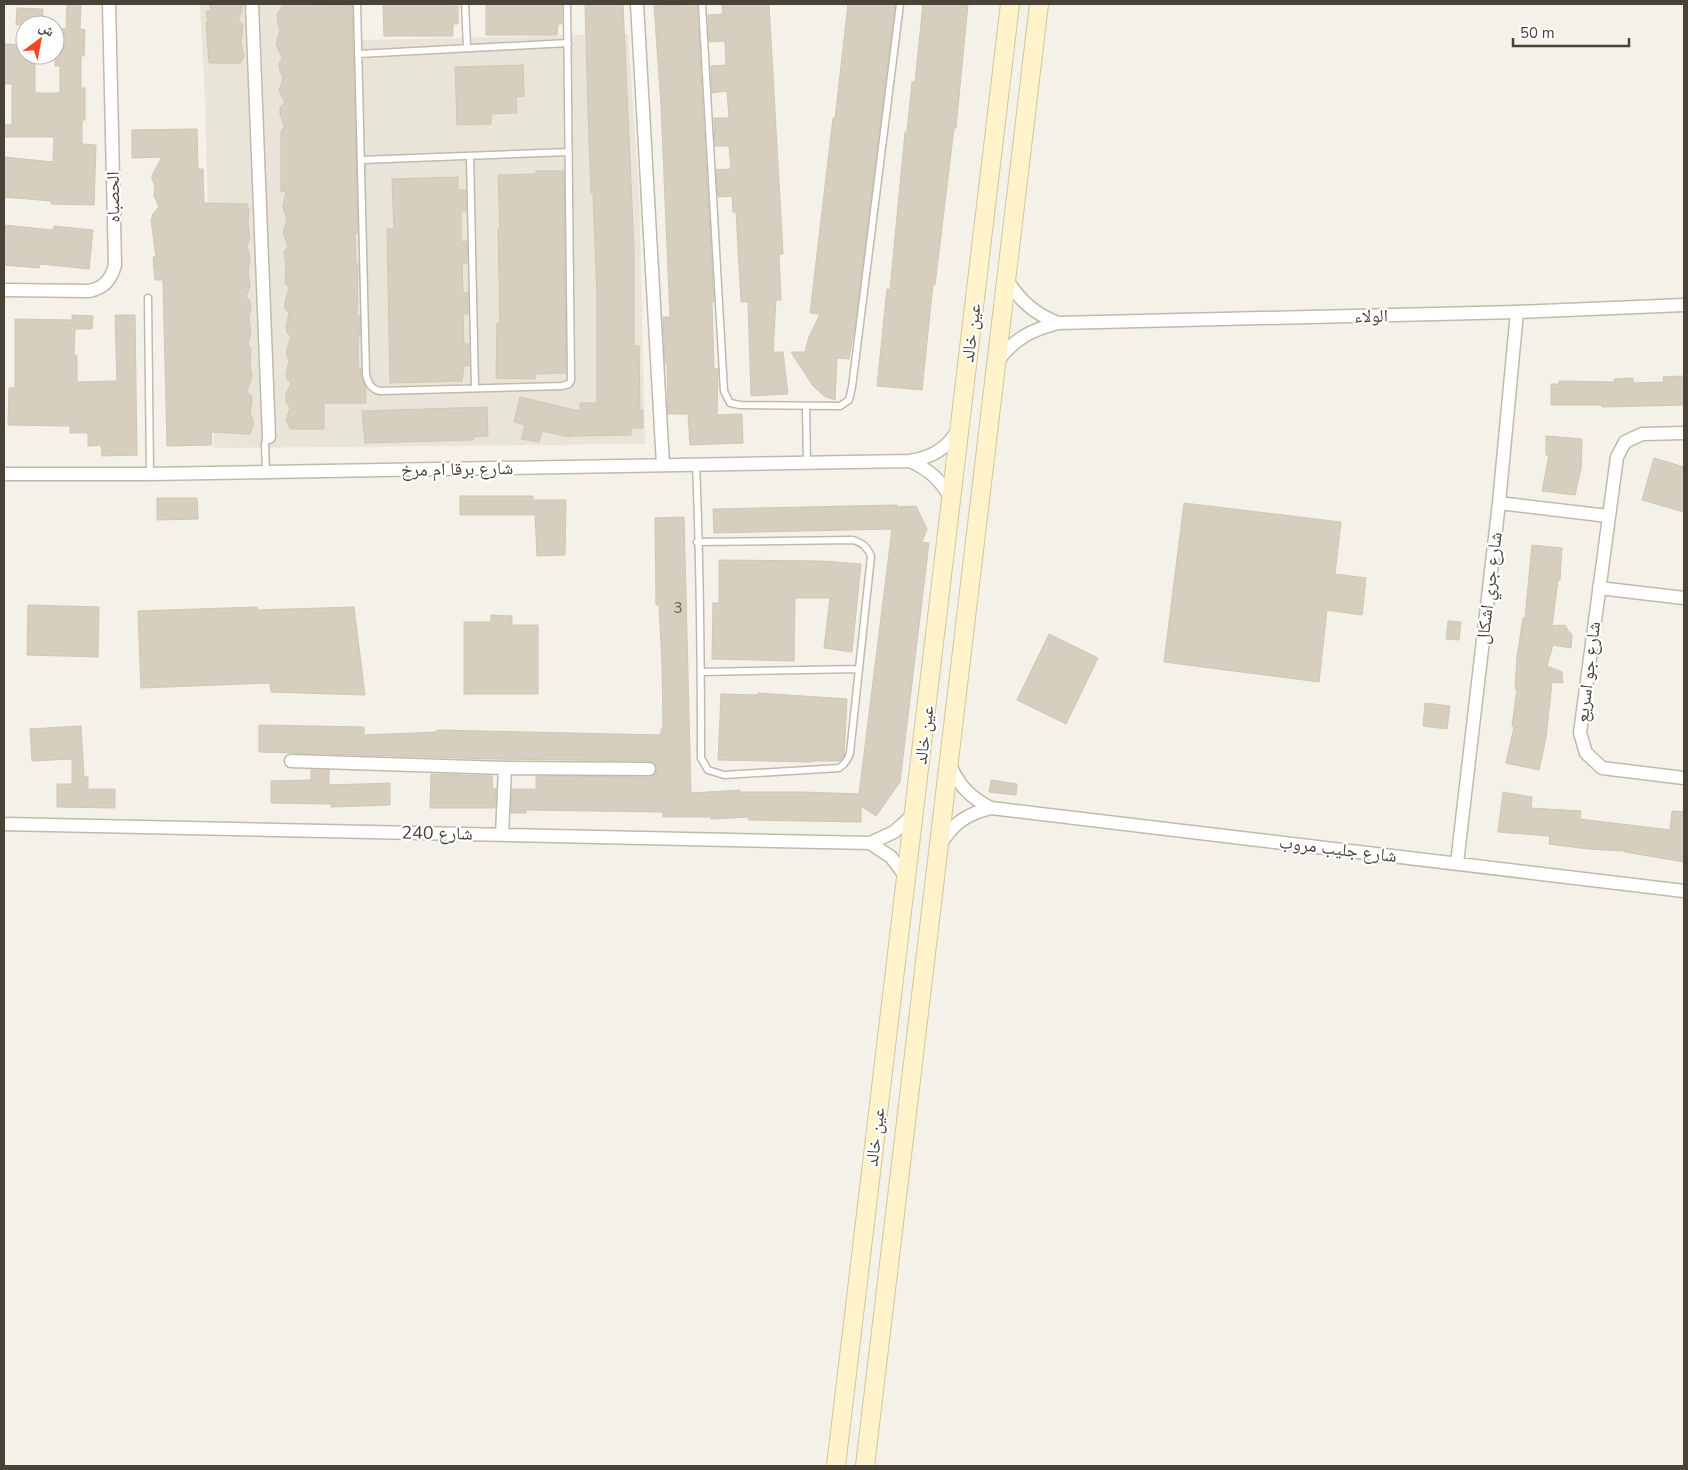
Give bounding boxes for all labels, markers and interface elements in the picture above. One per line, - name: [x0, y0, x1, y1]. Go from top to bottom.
- north arrow: [15, 15, 65, 65]
- scale bar: [1513, 15, 1629, 47]
- text: ش: [35, 17, 58, 41]
- text: 50 m: [1520, 23, 1555, 43]
- street label: الحصباه: [101, 171, 125, 223]
- street label: عين خالد: [955, 302, 987, 364]
- street label: الولاء: [1354, 304, 1388, 328]
- street label: شارع برقا ام مرخ: [401, 456, 513, 482]
- street label: شارع جري اشكال: [1470, 530, 1510, 646]
- house number: 3: [673, 598, 683, 618]
- street label: شارع جو اسريع: [1570, 620, 1606, 724]
- street label: عين خالد: [908, 704, 940, 766]
- street label: شارع 240: [401, 820, 473, 846]
- street label: شارع جليب مروب: [1278, 830, 1398, 868]
- street label: عين خالد: [859, 1106, 891, 1168]

